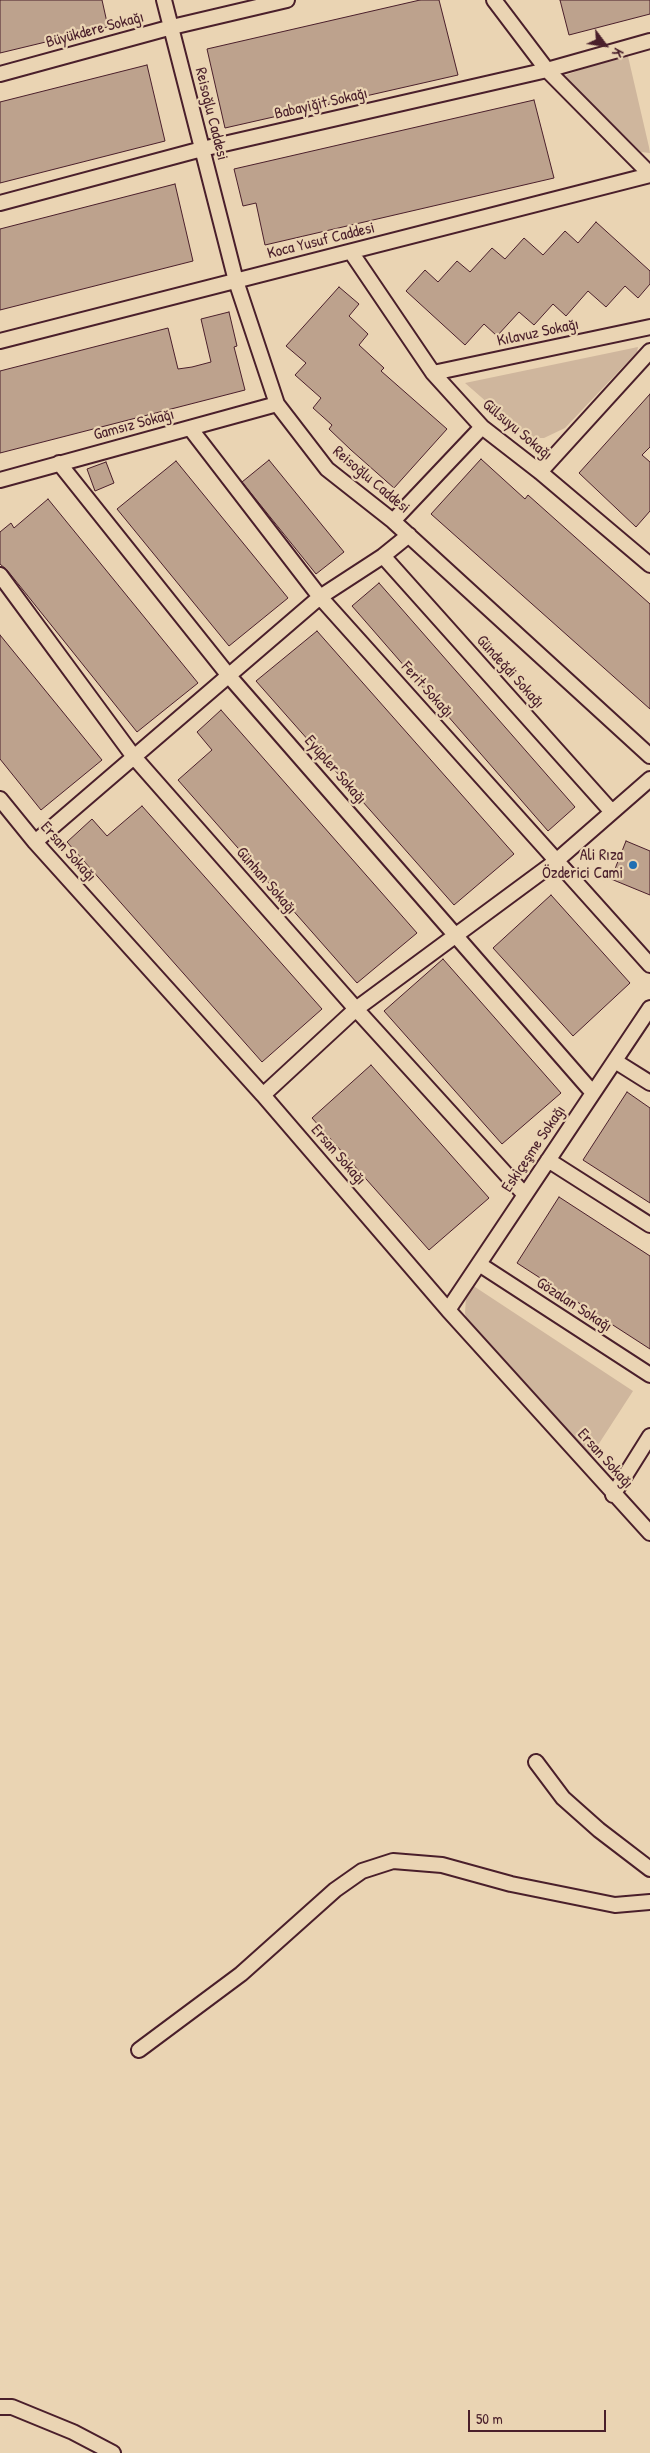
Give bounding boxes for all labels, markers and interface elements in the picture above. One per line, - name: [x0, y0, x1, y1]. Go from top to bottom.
- street label: Büyükdere Sokağı: [44, 8, 146, 52]
- north arrow: [580, 20, 630, 70]
- text: K: [608, 45, 628, 61]
- street label: Reisoğlu Caddesi: [190, 66, 232, 162]
- street label: Babayiğit Sokağı: [273, 84, 369, 124]
- street label: Koca Yusuf Caddesi: [265, 218, 377, 264]
- street label: Kılavuz Sokağı: [495, 315, 581, 351]
- street label: Gülsuyu Sokağı: [478, 395, 556, 465]
- street label: Gamsız Sokağı: [92, 405, 176, 445]
- street label: Reisoğlu Caddesi: [328, 442, 414, 518]
- street label: Gündeğdi Sokağı: [472, 631, 548, 713]
- street label: Ferit Sokağı: [397, 658, 457, 722]
- street label: Eyüpler Sokağı: [300, 732, 370, 808]
- street label: Ersan Sokağı: [36, 818, 100, 886]
- street label: Günhan Sokağı: [232, 844, 300, 918]
- place label: Ali Rıza Özderici Cami: [542, 846, 623, 884]
- marker: Ali Rıza Özderici Cami: [627, 859, 639, 871]
- street label: Eskiçeşme Sokağı: [498, 1102, 570, 1196]
- street label: Ersan Sokağı: [306, 1121, 370, 1189]
- street label: Gözalan Sokağı: [533, 1274, 615, 1336]
- street label: Ersan Sokağı: [573, 1425, 637, 1493]
- scale bar: [470, 2400, 608, 2432]
- text: 50 m: [476, 2408, 503, 2429]

